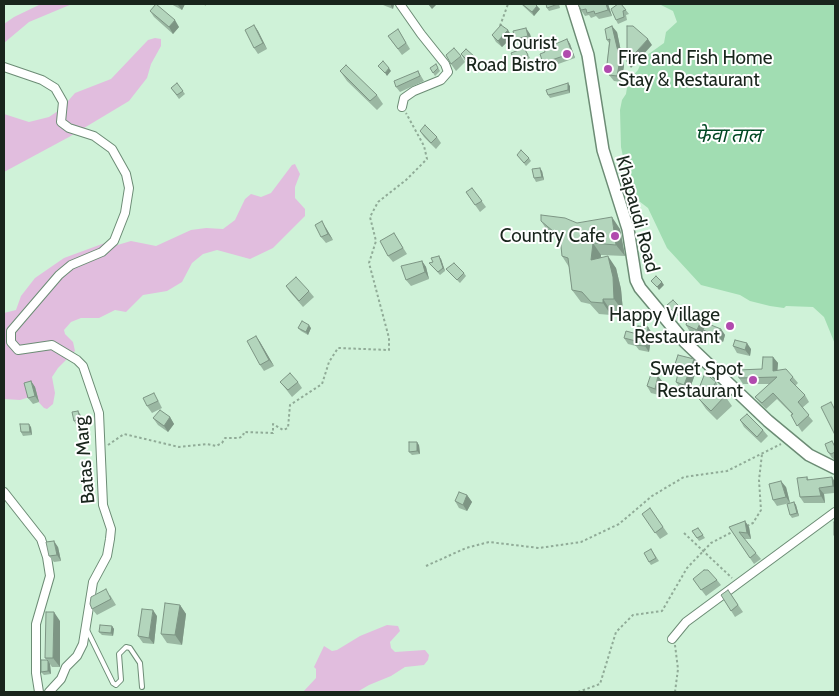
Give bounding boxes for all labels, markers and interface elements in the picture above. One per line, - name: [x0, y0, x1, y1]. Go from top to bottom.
- place label: Tourist Road Bistro: [466, 32, 557, 76]
- place label: Fire and Fish Home Stay & Restaurant: [618, 47, 772, 91]
- marker: Tourist Road Bistro: [561, 48, 573, 60]
- marker: Fire and Fish Home Stay & Restaurant: [602, 63, 614, 75]
- water label: फेवा ताल: [695, 124, 761, 148]
- street label: Khapaudi Road: [610, 153, 664, 275]
- place label: Country Cafe: [500, 225, 605, 247]
- marker: Country Cafe: [609, 230, 621, 242]
- place label: Happy Village Restaurant: [609, 304, 720, 348]
- marker: Happy Village Restaurant: [724, 320, 736, 332]
- place label: Sweet Spot Restaurant: [650, 358, 743, 402]
- marker: Sweet Spot Restaurant: [747, 374, 759, 386]
- street label: Batas Marg: [70, 415, 100, 505]

